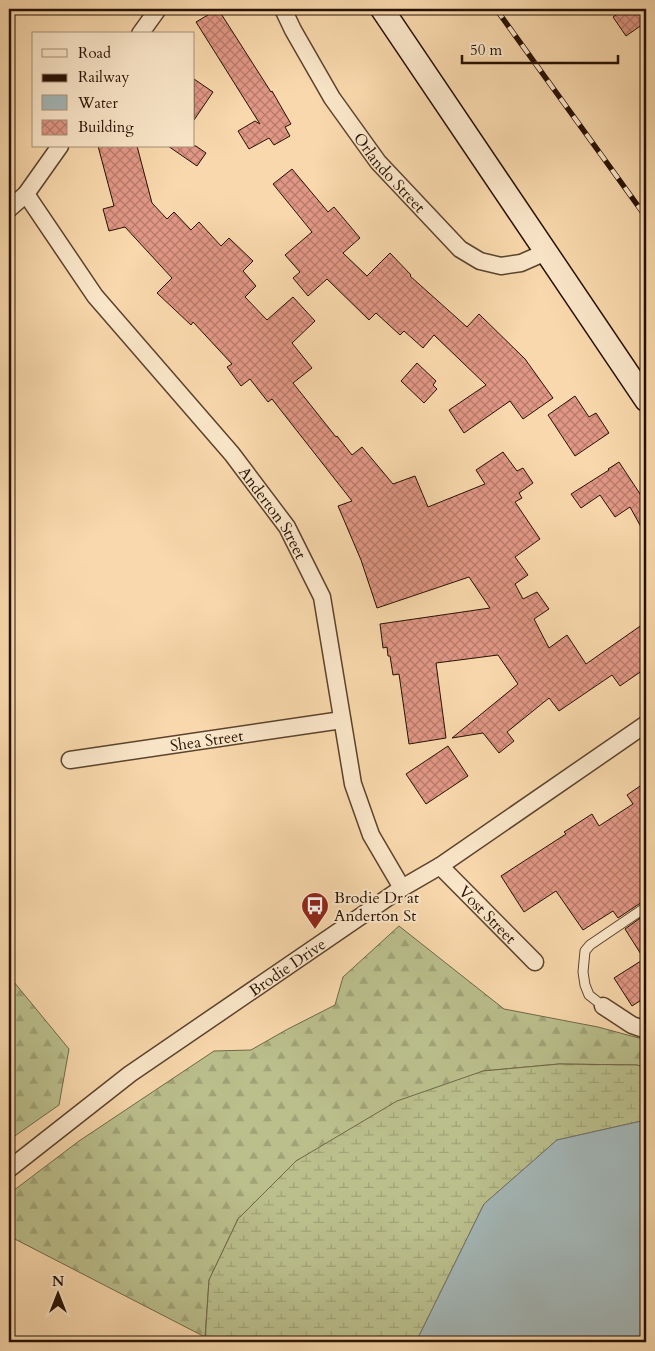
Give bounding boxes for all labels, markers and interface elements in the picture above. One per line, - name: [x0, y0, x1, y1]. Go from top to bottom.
- legend: [32, 32, 195, 148]
- scale bar: [462, 32, 619, 64]
- text: 50 m: [470, 40, 502, 60]
- text: Road: [78, 43, 111, 63]
- text: Railway: [78, 67, 129, 87]
- text: Water: [77, 93, 119, 113]
- text: Building: [78, 117, 134, 137]
- street label: Orlando Street: [348, 128, 430, 218]
- street label: Anderton Street: [233, 462, 311, 563]
- street label: Shea Street: [169, 725, 245, 757]
- street label: Vost Street: [453, 881, 521, 949]
- place label: Brodie Dr at Anderton St: [334, 887, 419, 927]
- bus stop icon: Brodie Dr at Anderton St: [300, 891, 330, 930]
- street label: Brodie Drive: [245, 933, 330, 1002]
- north arrow: [32, 1268, 82, 1318]
- text: N: [52, 1272, 64, 1291]

